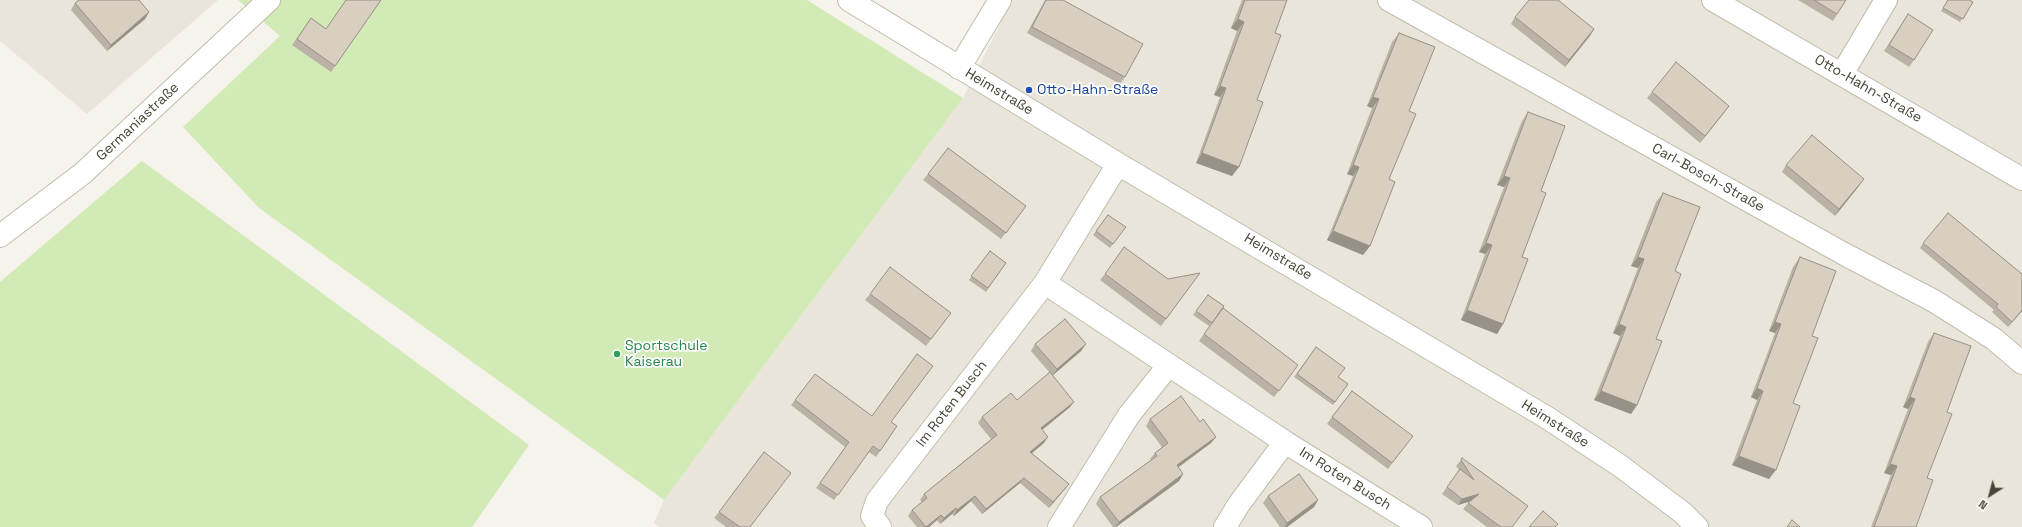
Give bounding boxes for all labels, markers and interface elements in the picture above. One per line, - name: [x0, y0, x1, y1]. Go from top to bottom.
- street label: Otto-Hahn-Straße: [1811, 51, 1925, 127]
- street label: Heimstraße: [962, 65, 1036, 119]
- street label: Germaniastraße: [93, 79, 183, 165]
- place label: Otto-Hahn-Straße: [1037, 82, 1158, 98]
- marker: Otto-Hahn-Straße: [1024, 85, 1034, 95]
- street label: Carl-Bosch-Straße: [1649, 140, 1767, 216]
- street label: Heimstraße: [1241, 230, 1315, 284]
- place label: Sportschule Kaiserau: [625, 338, 707, 370]
- marker: Sportschule Kaiserau: [612, 349, 622, 359]
- street label: Im Roten Busch: [913, 357, 991, 451]
- street label: Heimstraße: [1518, 397, 1592, 451]
- street label: Im Roten Busch: [1296, 444, 1394, 514]
- north arrow: [1970, 475, 2010, 515]
- text: N: [1976, 497, 1990, 513]

